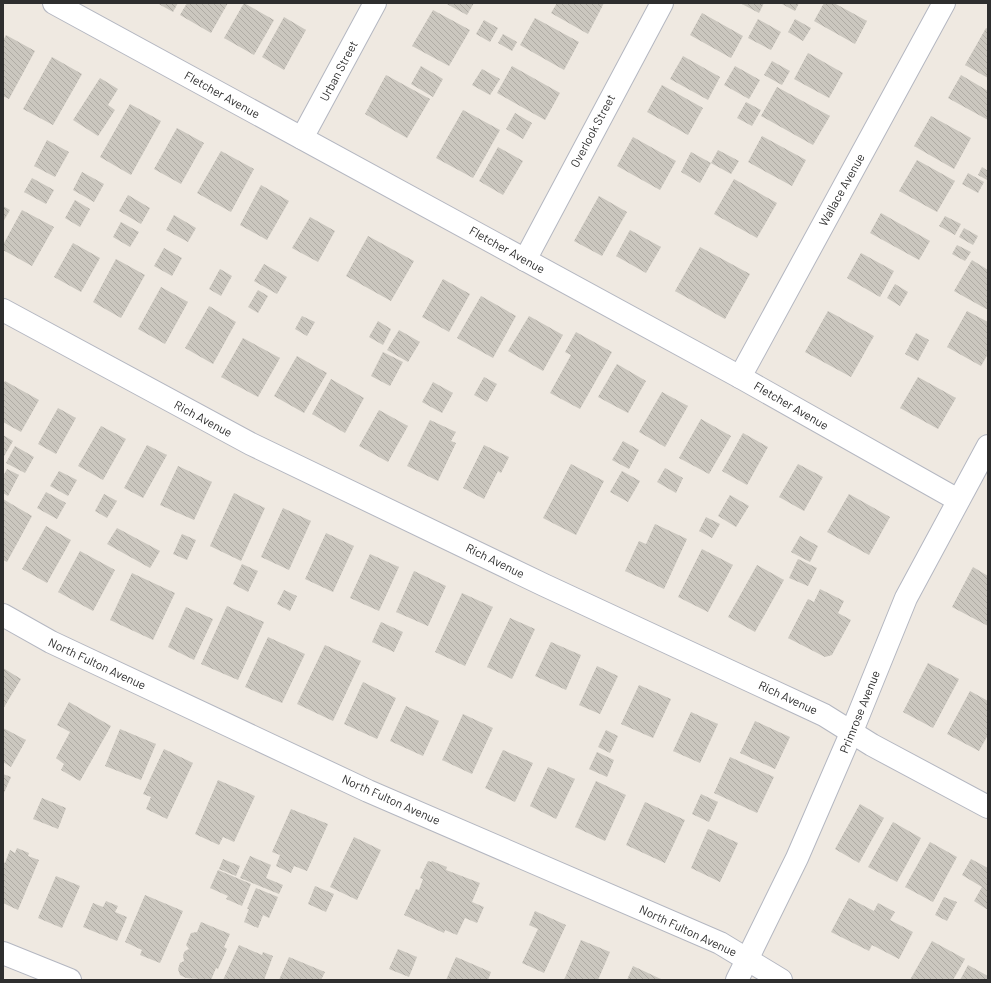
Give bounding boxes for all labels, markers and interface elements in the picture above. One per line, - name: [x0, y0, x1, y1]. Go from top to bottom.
- street label: Urban Street: [316, 38, 360, 103]
- street label: Fletcher Avenue: [182, 68, 263, 121]
- street label: Overlook Street: [567, 92, 617, 169]
- street label: Wallace Avenue: [815, 151, 867, 228]
- street label: Fletcher Avenue: [467, 223, 548, 276]
- street label: Fletcher Avenue: [752, 378, 831, 432]
- street label: Rich Avenue: [172, 397, 235, 439]
- street label: Rich Avenue: [464, 540, 527, 580]
- street label: North Fulton Avenue: [46, 634, 148, 692]
- street label: Primrose Avenue: [836, 668, 882, 755]
- street label: Rich Avenue: [757, 677, 820, 717]
- street label: North Fulton Avenue: [340, 771, 443, 827]
- street label: North Fulton Avenue: [637, 901, 739, 959]

